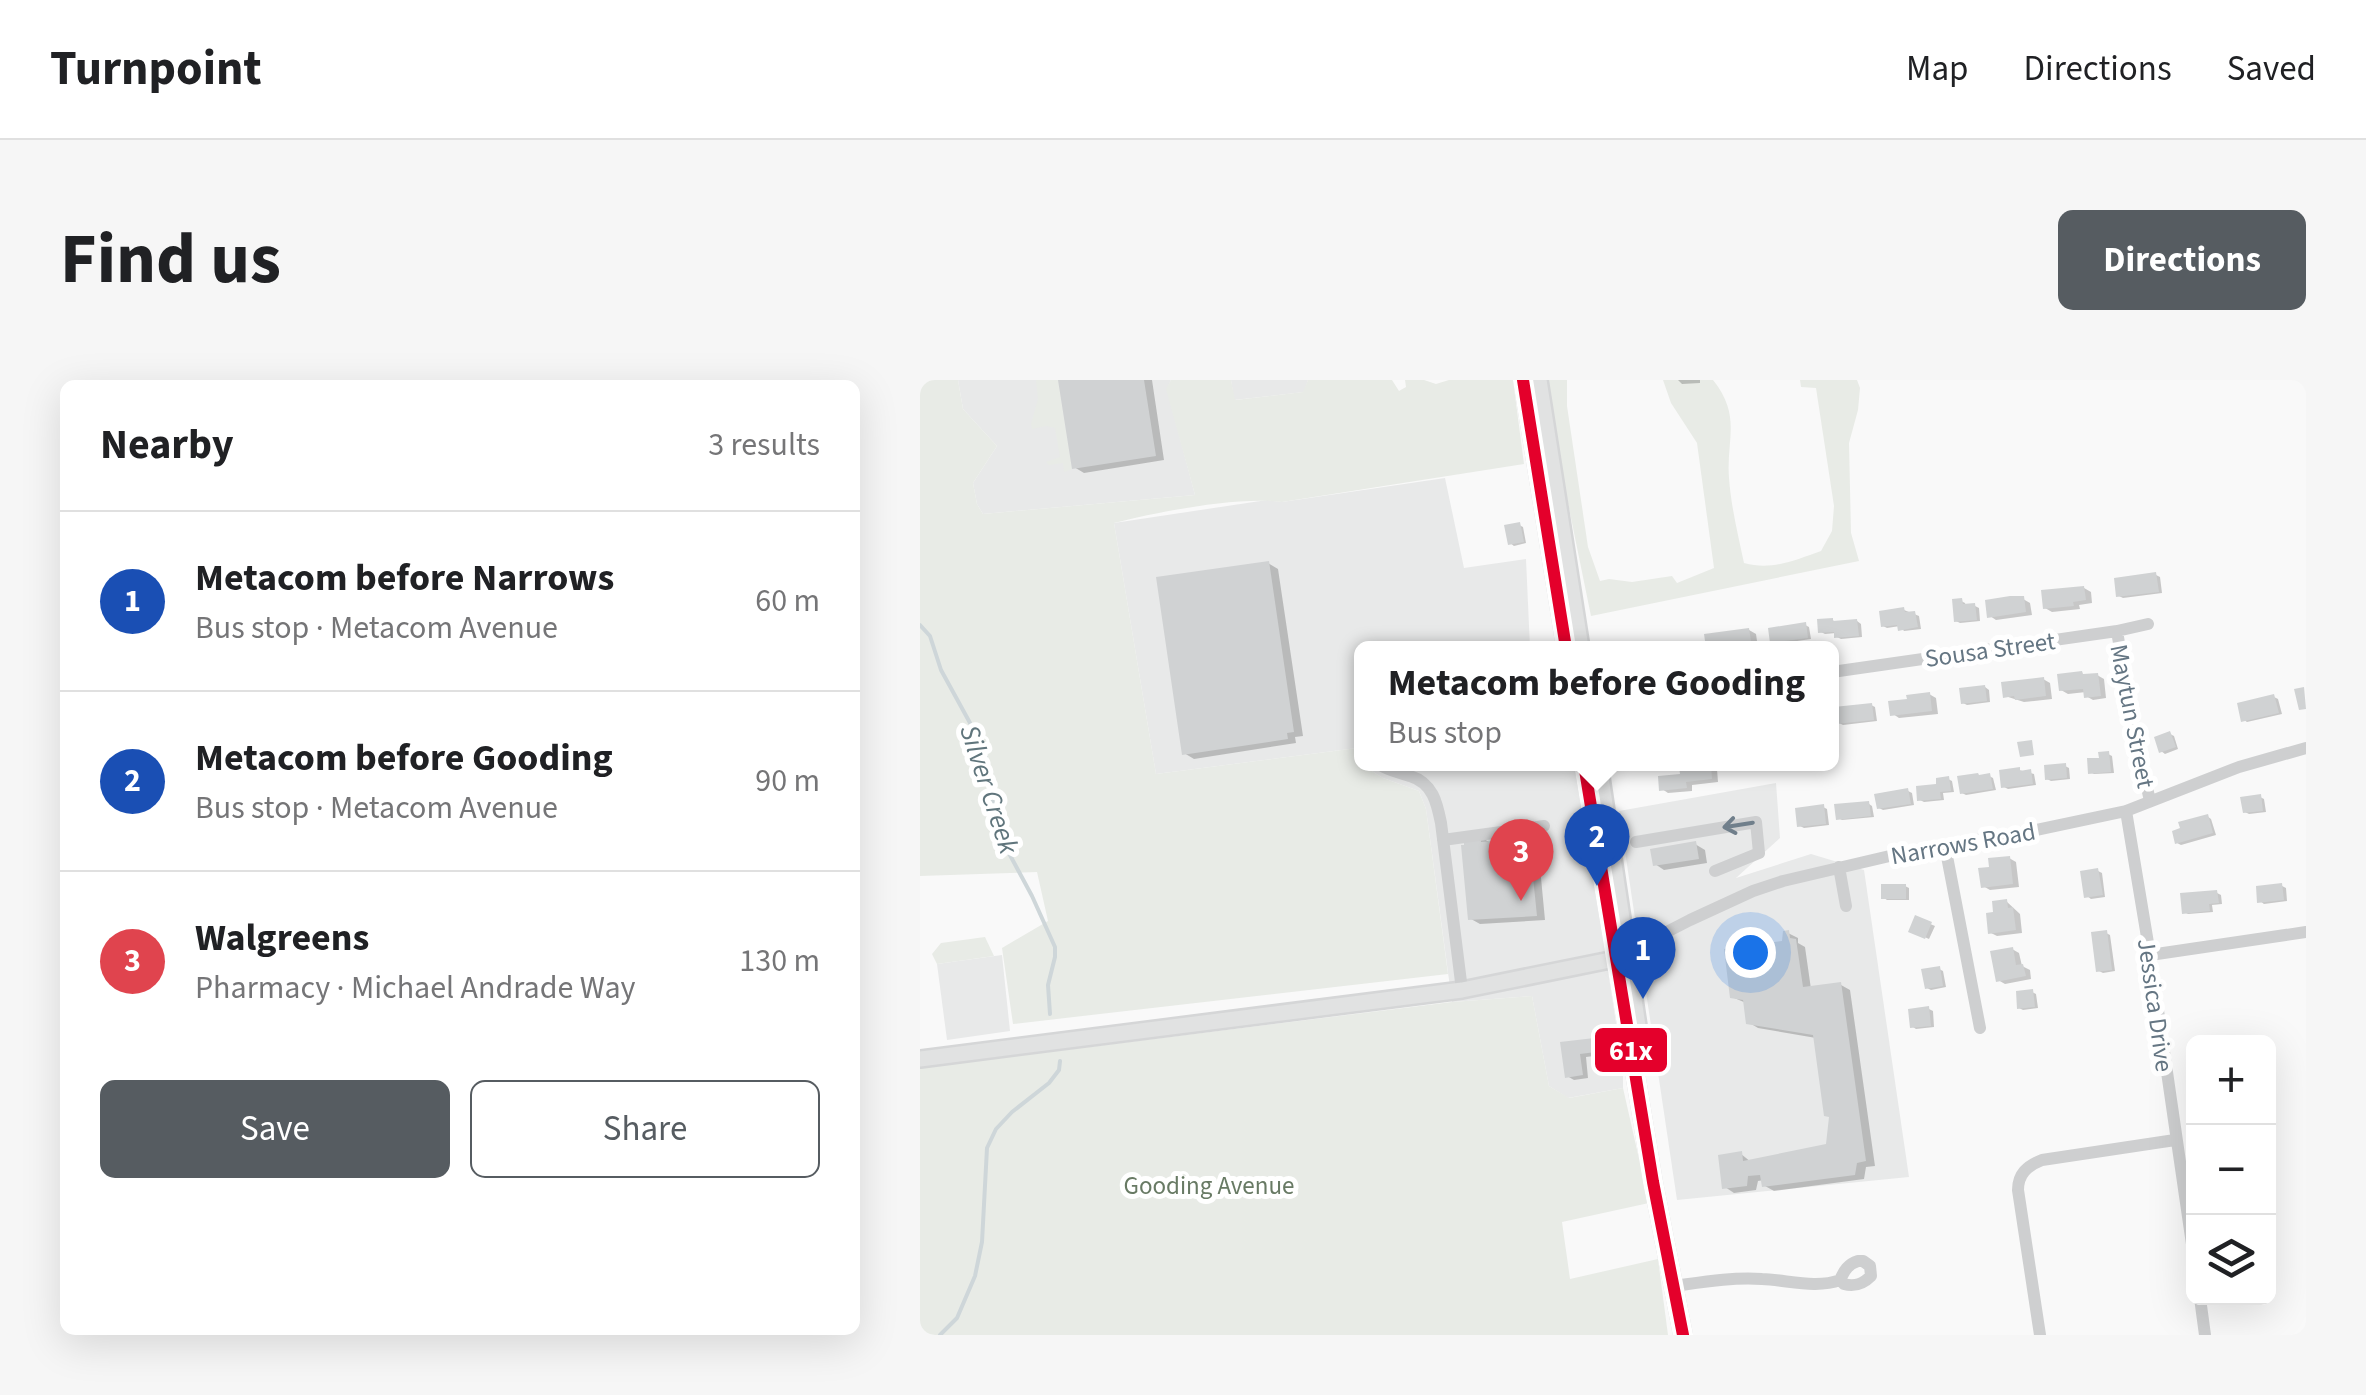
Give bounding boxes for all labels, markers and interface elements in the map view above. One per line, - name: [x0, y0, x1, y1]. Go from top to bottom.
- text: Turnpoint: [50, 35, 262, 103]
- text: Map: [1906, 44, 1969, 94]
- text: Directions: [2024, 44, 2172, 94]
- text: Saved: [2227, 44, 2316, 94]
- text: Find us: [60, 210, 281, 310]
- button: Directions: [2058, 210, 2306, 310]
- text: Nearby: [100, 415, 234, 475]
- text: 3 results: [708, 422, 820, 468]
- text: Metacom before Narrows: [195, 551, 614, 605]
- text: 1: [124, 578, 141, 624]
- text: 60 m: [755, 578, 820, 624]
- text: Bus stop · Metacom Avenue: [195, 605, 558, 651]
- street label: Sousa Street: [1923, 623, 2058, 677]
- popup: [1354, 641, 1839, 771]
- street label: Maytun Street: [2100, 641, 2164, 792]
- text: Metacom before Gooding: [1388, 656, 1805, 710]
- text: Bus stop: [1388, 710, 1502, 756]
- water label: Silver Creek: [949, 720, 1029, 860]
- text: Metacom before Gooding: [195, 731, 613, 785]
- text: 2: [124, 758, 141, 804]
- text: 90 m: [755, 758, 820, 804]
- text: Bus stop · Metacom Avenue: [195, 785, 558, 831]
- pin: 2: [1564, 804, 1630, 886]
- street label: Narrows Road: [1888, 814, 2038, 874]
- one-way arrow: [1722, 817, 1754, 835]
- pin: 3: [1488, 818, 1554, 901]
- text: Walgreens: [195, 911, 369, 965]
- pin: 1: [1610, 916, 1676, 999]
- your location: [1725, 927, 1776, 978]
- street label: Jessica Drive: [2128, 936, 2182, 1074]
- text: 3: [124, 938, 141, 984]
- text: 130 m: [739, 938, 820, 984]
- text: Pharmacy · Michael Andrade Way: [195, 965, 635, 1011]
- line badge: 61x: [1593, 1026, 1669, 1074]
- text: 61x: [1609, 1031, 1653, 1071]
- map controls: [2186, 1035, 2276, 1305]
- button: +: [2186, 1035, 2276, 1125]
- button: Save: [100, 1080, 450, 1178]
- button: Share: [470, 1080, 820, 1178]
- button: −: [2186, 1125, 2276, 1215]
- park label: Gooding Avenue: [1124, 1168, 1294, 1204]
- button: layers: [2186, 1215, 2276, 1305]

